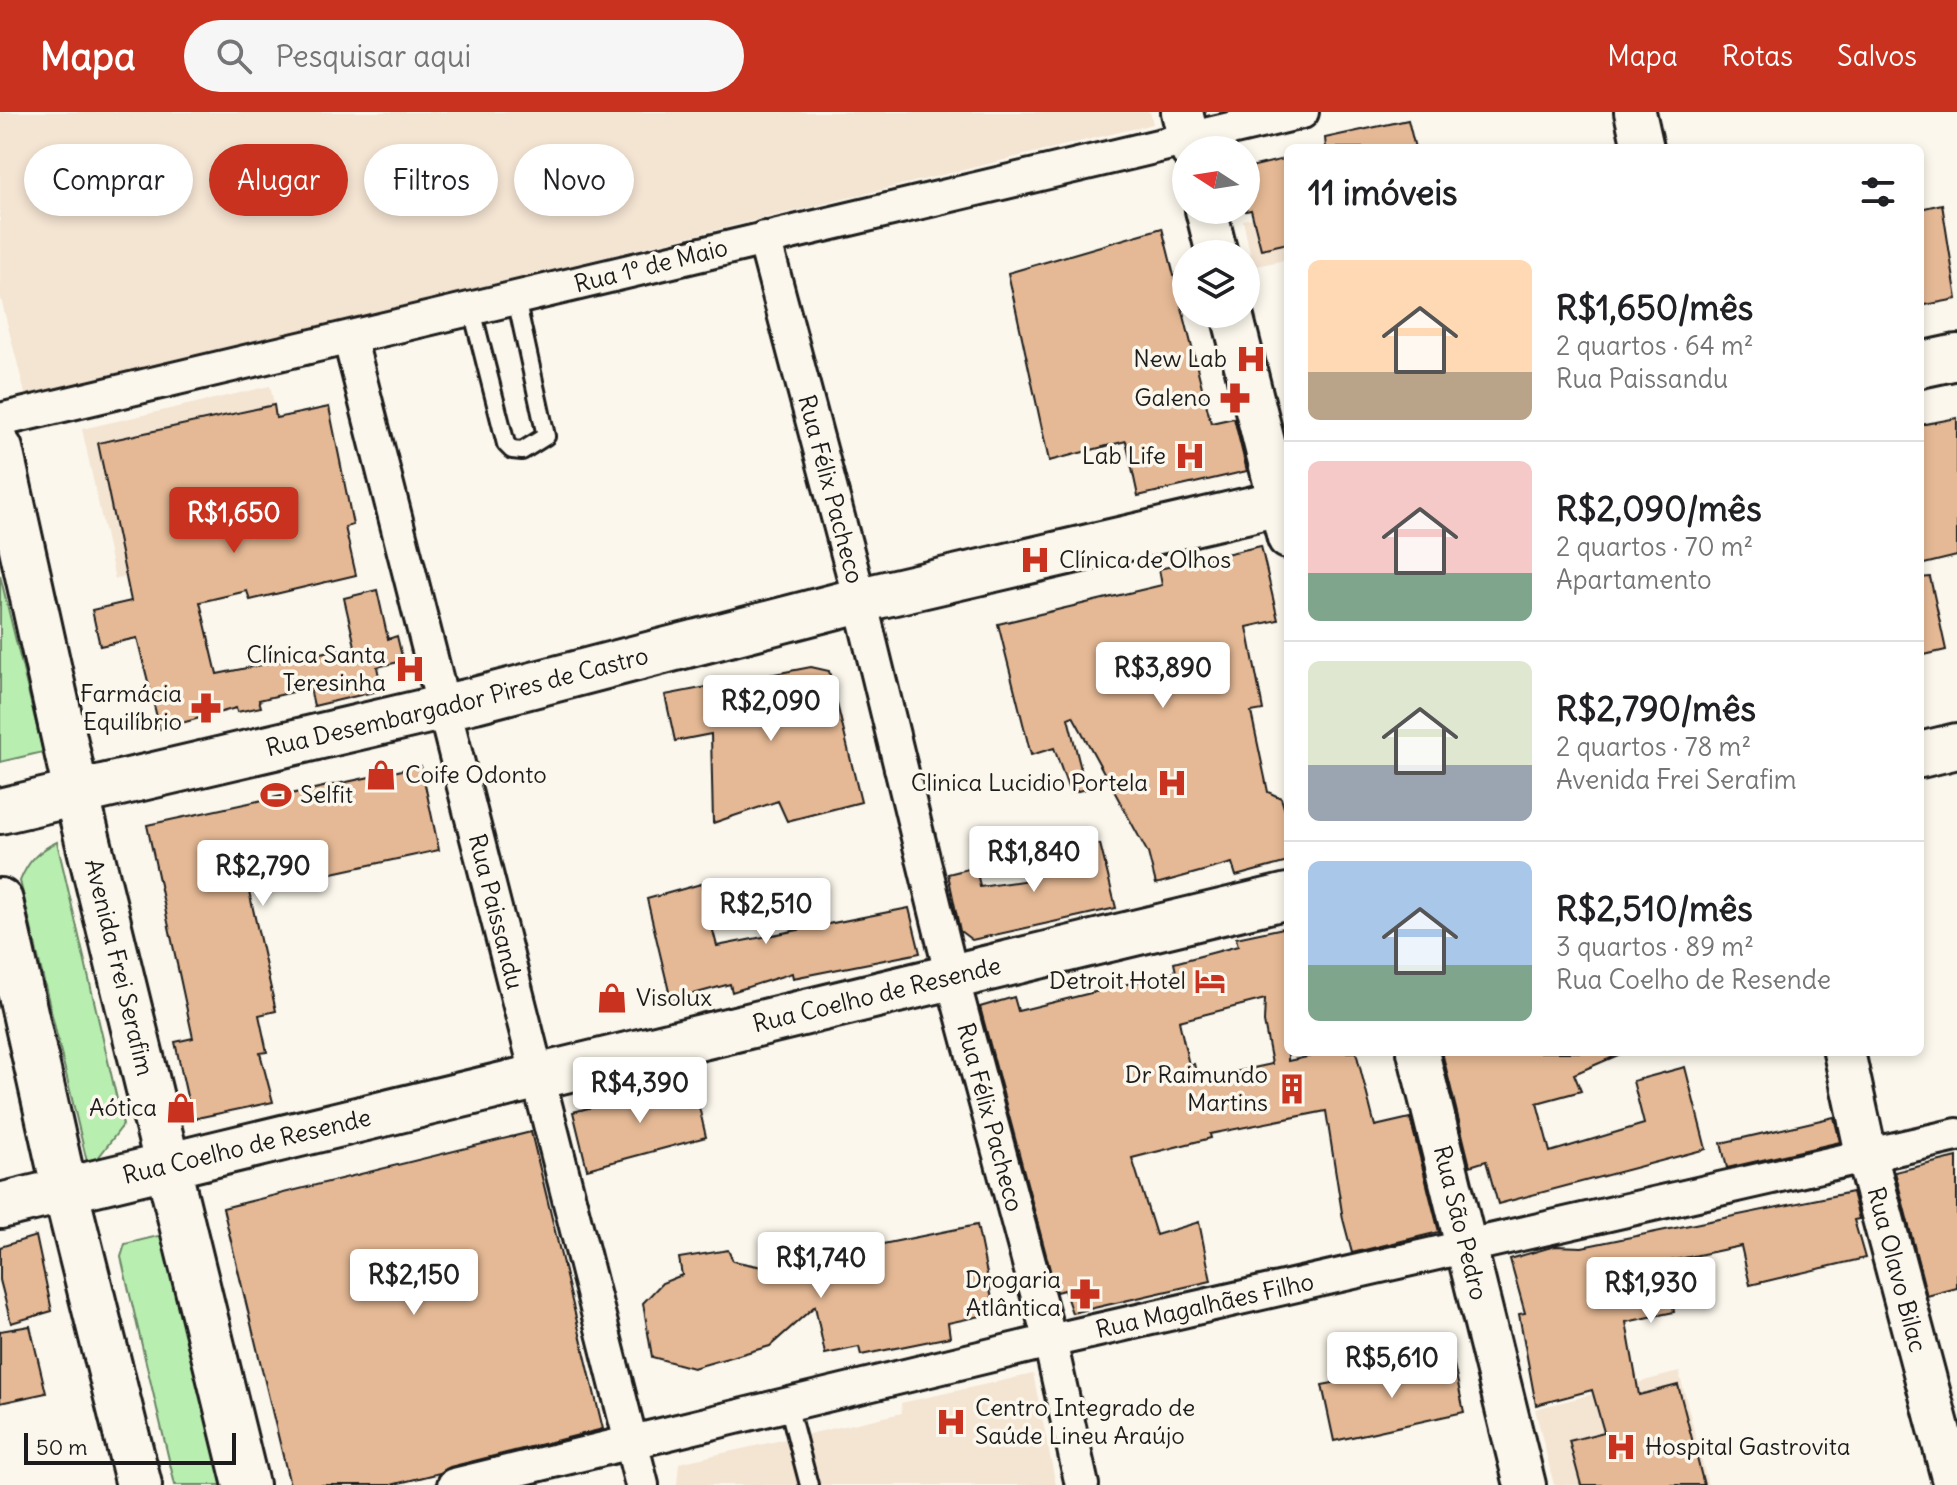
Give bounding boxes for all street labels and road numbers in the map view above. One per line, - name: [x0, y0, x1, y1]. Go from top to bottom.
- street label: Rua 1º de Maio: [571, 232, 730, 299]
- street label: Rua Félix Pacheco: [792, 391, 871, 587]
- street label: Rua Desembargador Pires de Castro: [263, 640, 651, 762]
- street label: Rua Paissandu: [463, 831, 531, 992]
- street label: Avenida Frei Serafim: [79, 856, 161, 1079]
- street label: Rua Coelho de Resende: [750, 950, 1004, 1038]
- street label: Rua Félix Pacheco: [951, 1020, 1030, 1215]
- street label: Rua Coelho de Resende: [120, 1101, 374, 1190]
- street label: Rua São Pedro: [1428, 1142, 1495, 1303]
- street label: Rua Olavo Bilac: [1861, 1184, 1934, 1355]
- street label: Rua Magalhães Filho: [1093, 1266, 1317, 1344]

